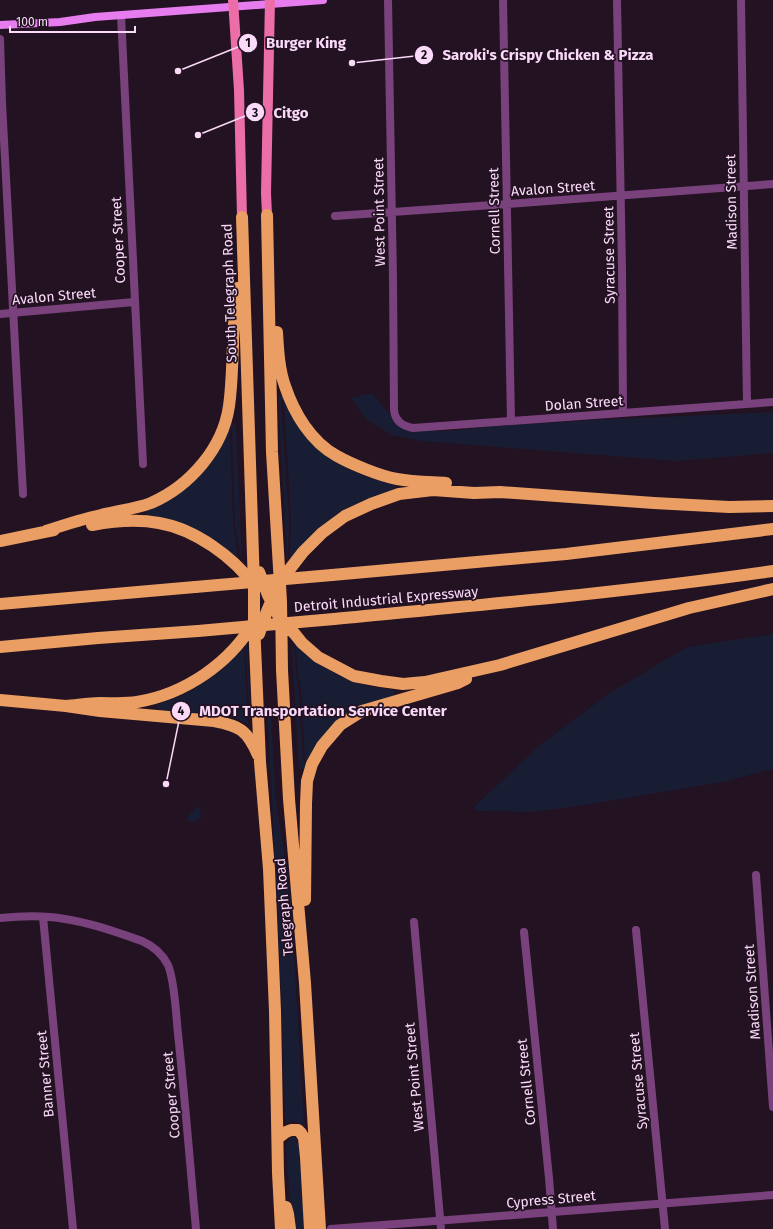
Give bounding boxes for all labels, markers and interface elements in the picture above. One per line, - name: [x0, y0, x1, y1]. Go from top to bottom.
- scale bar: [10, 8, 135, 34]
- text: 100 m: [16, 15, 48, 29]
- callout: Burger King: [238, 29, 355, 56]
- text: Burger King: [266, 34, 347, 52]
- text: 1: [245, 36, 251, 50]
- callout: Saroki's Crispy Chicken & Pizza: [414, 41, 661, 68]
- text: Saroki's Crispy Chicken & Pizza: [442, 46, 654, 64]
- text: 2: [421, 48, 427, 62]
- callout: Citgo: [245, 99, 316, 126]
- text: Citgo: [273, 104, 309, 122]
- text: 3: [251, 106, 258, 120]
- street label: Madison Street: [722, 153, 741, 250]
- street label: West Point Street: [370, 156, 389, 267]
- street label: Cornell Street: [485, 166, 504, 255]
- street label: Avalon Street: [510, 177, 597, 200]
- street label: Cooper Street: [108, 195, 129, 284]
- street label: Syracuse Street: [600, 205, 619, 304]
- street label: South Telegraph Road: [219, 223, 240, 363]
- street label: Avalon Street: [11, 284, 98, 309]
- street label: Dolan Street: [544, 392, 625, 415]
- street label: Detroit Industrial Expressway: [293, 583, 479, 616]
- callout: MDOT Transportation Service Center: [171, 698, 455, 725]
- text: MDOT Transportation Service Center: [199, 702, 448, 720]
- text: 4: [178, 704, 185, 718]
- street label: Telegraph Road: [272, 857, 297, 957]
- street label: Madison Street: [741, 943, 764, 1040]
- street label: West Point Street: [401, 1021, 428, 1132]
- street label: Banner Street: [33, 1029, 58, 1118]
- street label: Syracuse Street: [626, 1031, 651, 1130]
- street label: Cornell Street: [513, 1037, 539, 1126]
- street label: Cooper Street: [159, 1050, 184, 1139]
- street label: Cypress Street: [506, 1187, 597, 1212]

